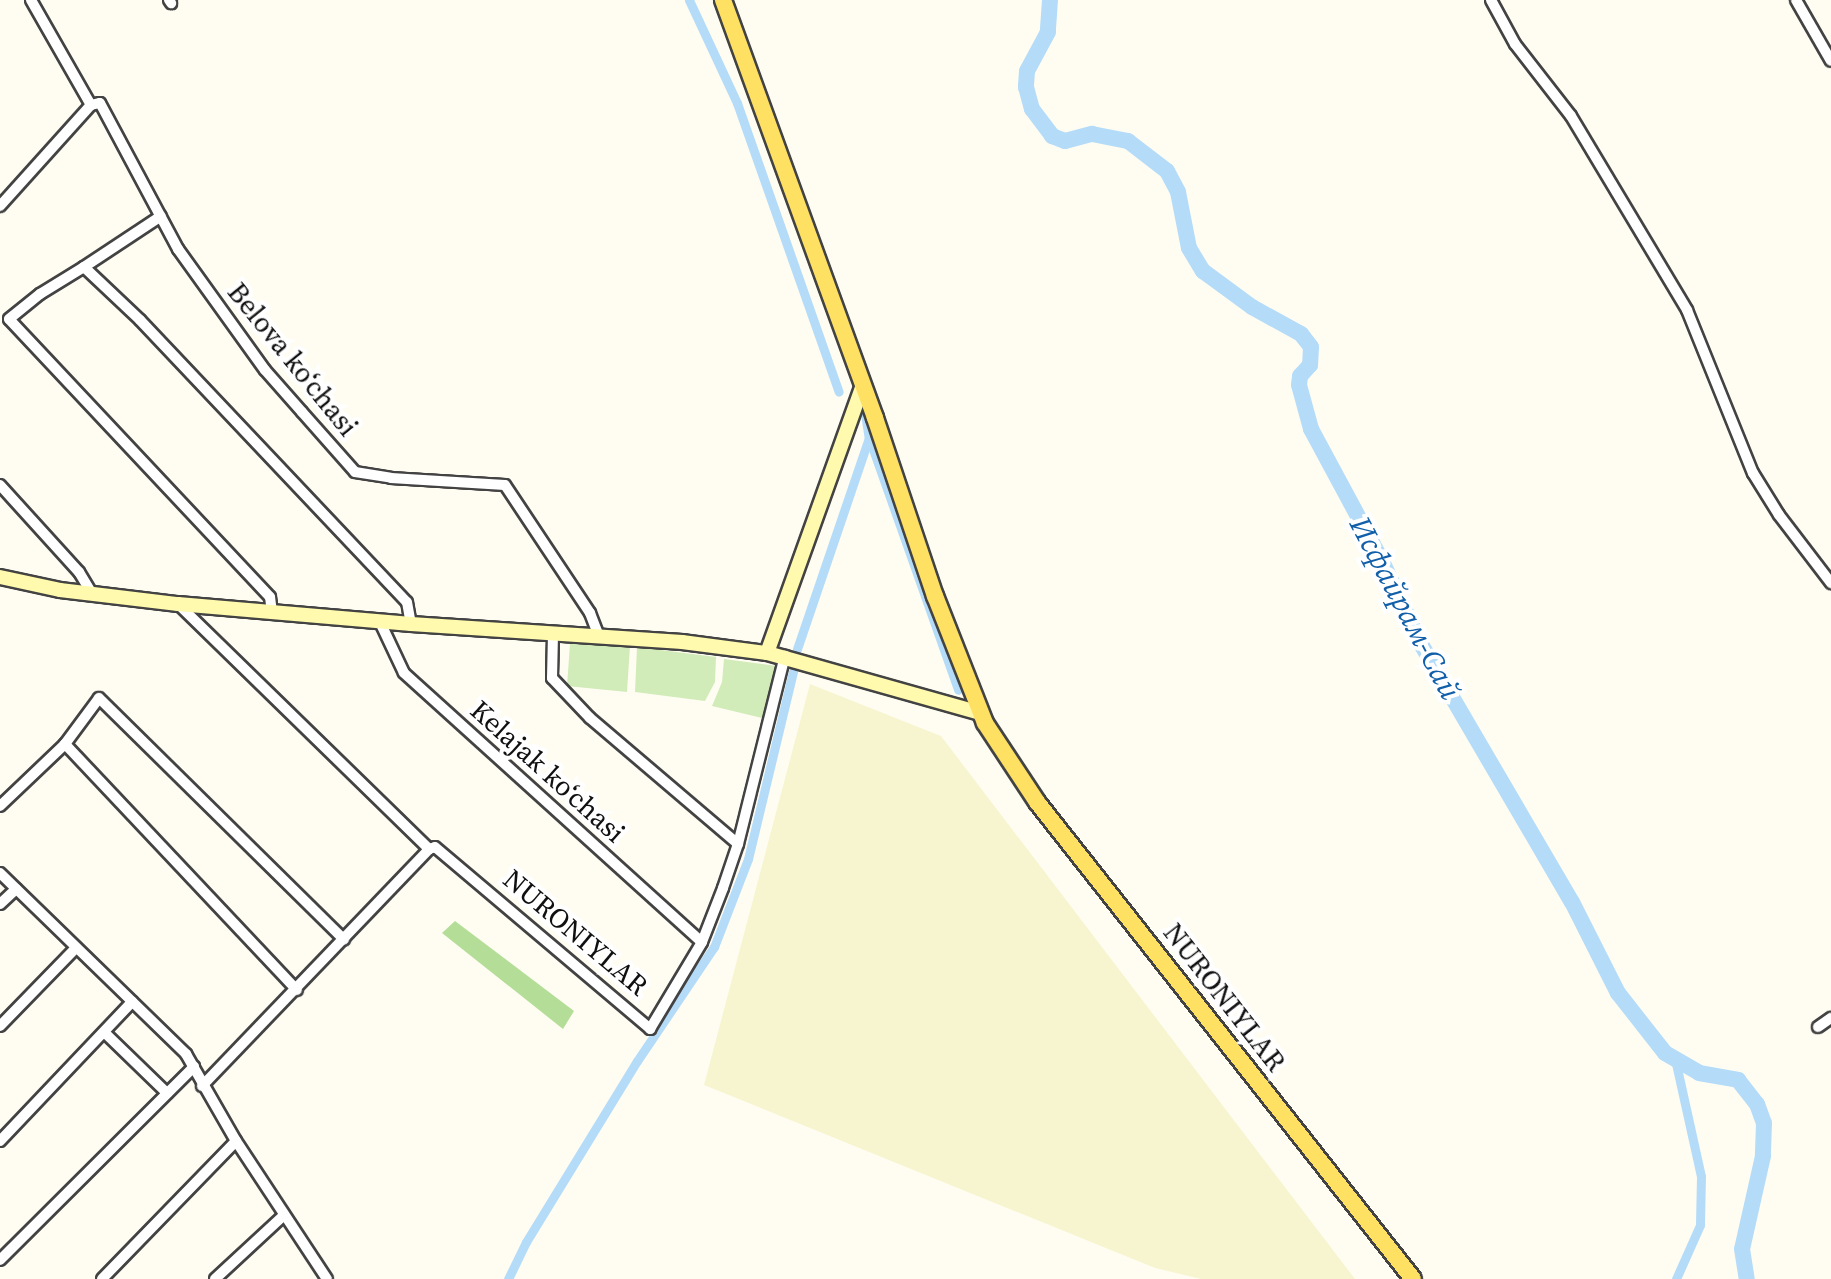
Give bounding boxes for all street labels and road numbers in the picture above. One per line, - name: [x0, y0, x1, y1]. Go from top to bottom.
- street label: Belova koʻchasi: [221, 275, 365, 443]
- street label: Kelajak koʻchasi: [464, 693, 632, 849]
- street label: NURONIYLAR: [497, 862, 655, 1002]
- street label: NURONIYLAR: [1157, 916, 1293, 1078]

